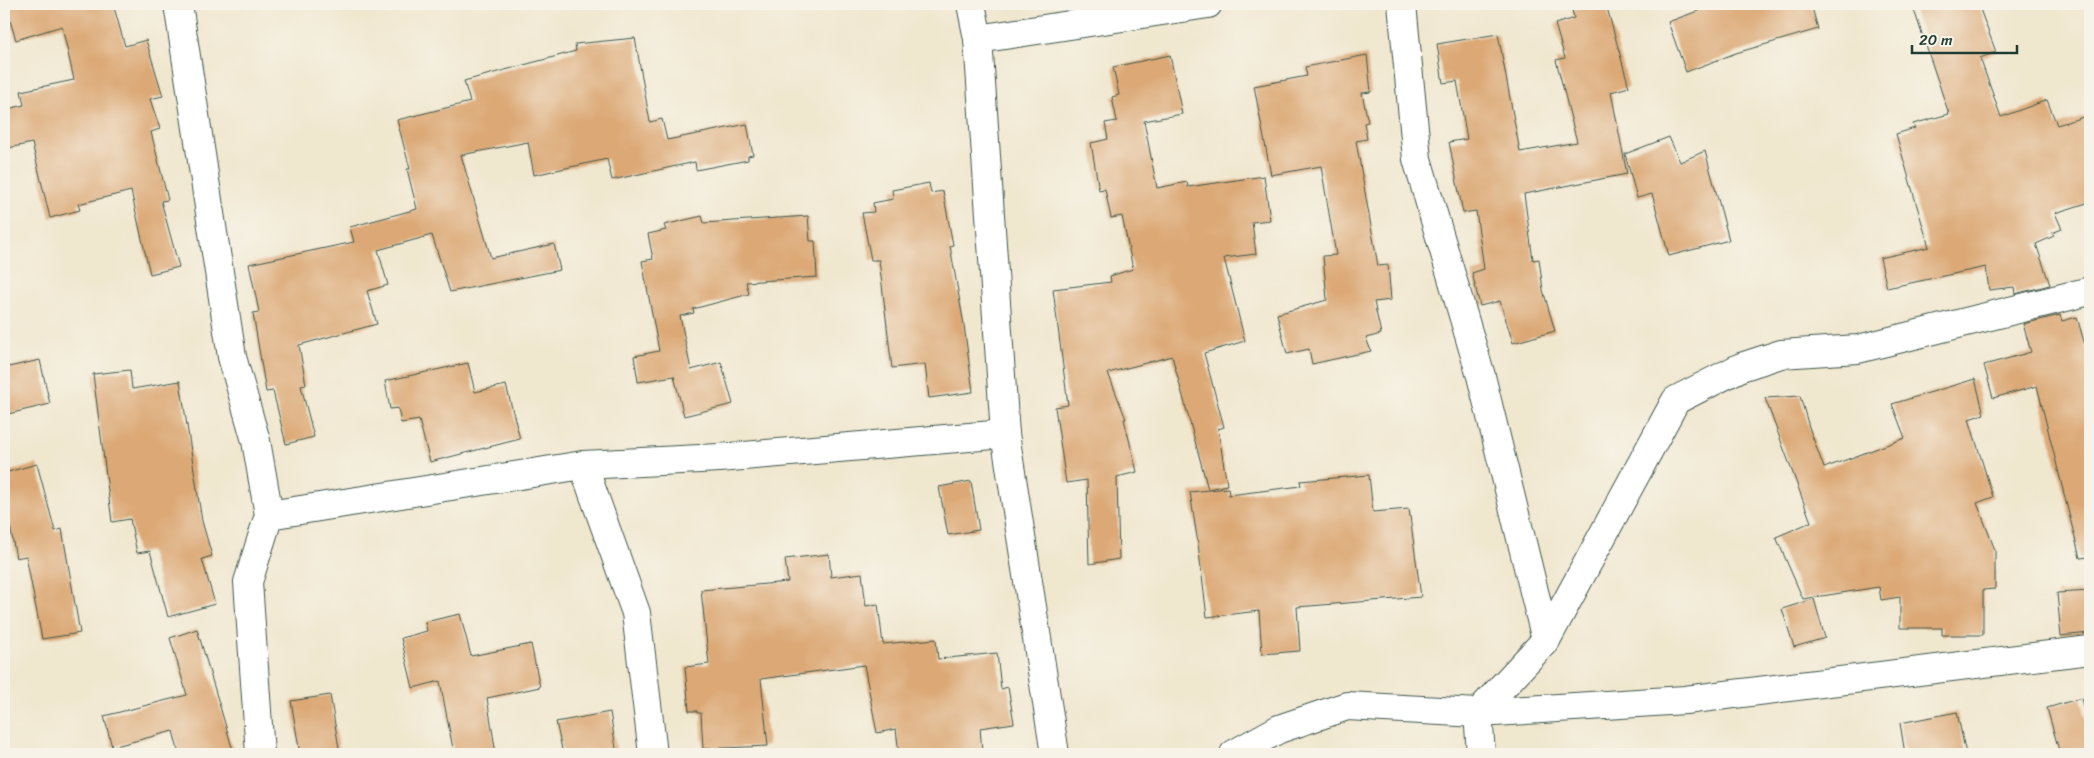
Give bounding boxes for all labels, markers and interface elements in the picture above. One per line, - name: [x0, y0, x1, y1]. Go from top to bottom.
- scale bar: [1912, 22, 2016, 54]
- text: 20 m: [1919, 27, 1953, 53]

